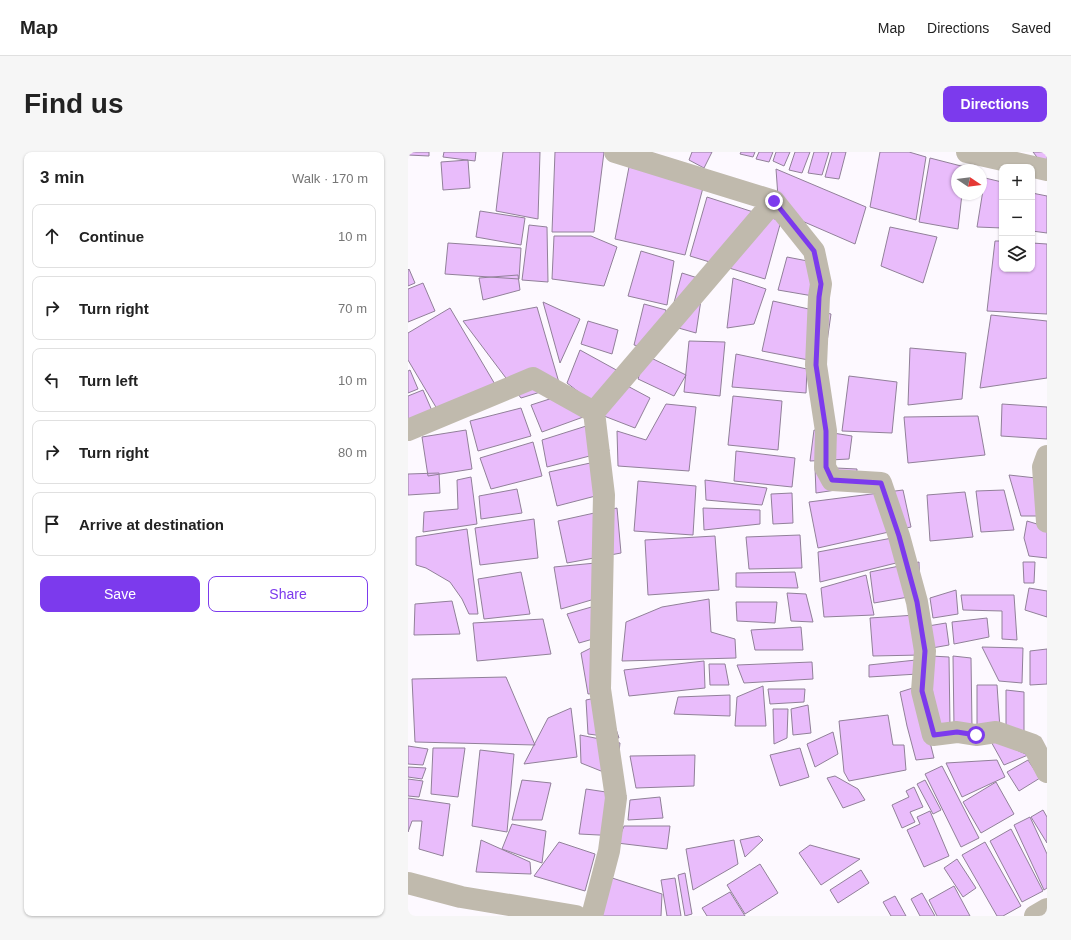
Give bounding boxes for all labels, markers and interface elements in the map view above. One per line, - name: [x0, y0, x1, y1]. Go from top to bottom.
- text: Map: [20, 17, 58, 38]
- text: Map: [878, 20, 905, 36]
- text: Directions: [927, 20, 989, 36]
- text: Saved: [1011, 20, 1051, 36]
- button: Directions: [943, 86, 1047, 122]
- text: Find us: [24, 88, 124, 119]
- north arrow: [951, 164, 987, 200]
- map controls: [999, 164, 1035, 272]
- button: +: [999, 164, 1035, 200]
- text: 3 min: [40, 168, 84, 187]
- text: Walk · 170 m: [292, 171, 368, 186]
- route end: [765, 192, 783, 210]
- button: −: [999, 200, 1035, 236]
- icon: ahead: [41, 225, 63, 247]
- text: Continue: [79, 228, 144, 245]
- text: 10 m: [338, 229, 367, 244]
- button: layers: [999, 236, 1035, 272]
- icon: right: [41, 297, 63, 319]
- text: Turn right: [79, 300, 149, 317]
- text: 70 m: [338, 301, 367, 316]
- icon: left: [41, 369, 63, 391]
- text: Turn left: [79, 372, 138, 389]
- text: 10 m: [338, 373, 367, 388]
- icon: right: [41, 441, 63, 463]
- text: Turn right: [79, 444, 149, 461]
- text: 80 m: [338, 445, 367, 460]
- icon: arrive: [41, 513, 63, 535]
- text: Arrive at destination: [79, 516, 224, 533]
- button: Save: [40, 576, 200, 612]
- button: Share: [208, 576, 368, 612]
- route start: [967, 726, 985, 744]

